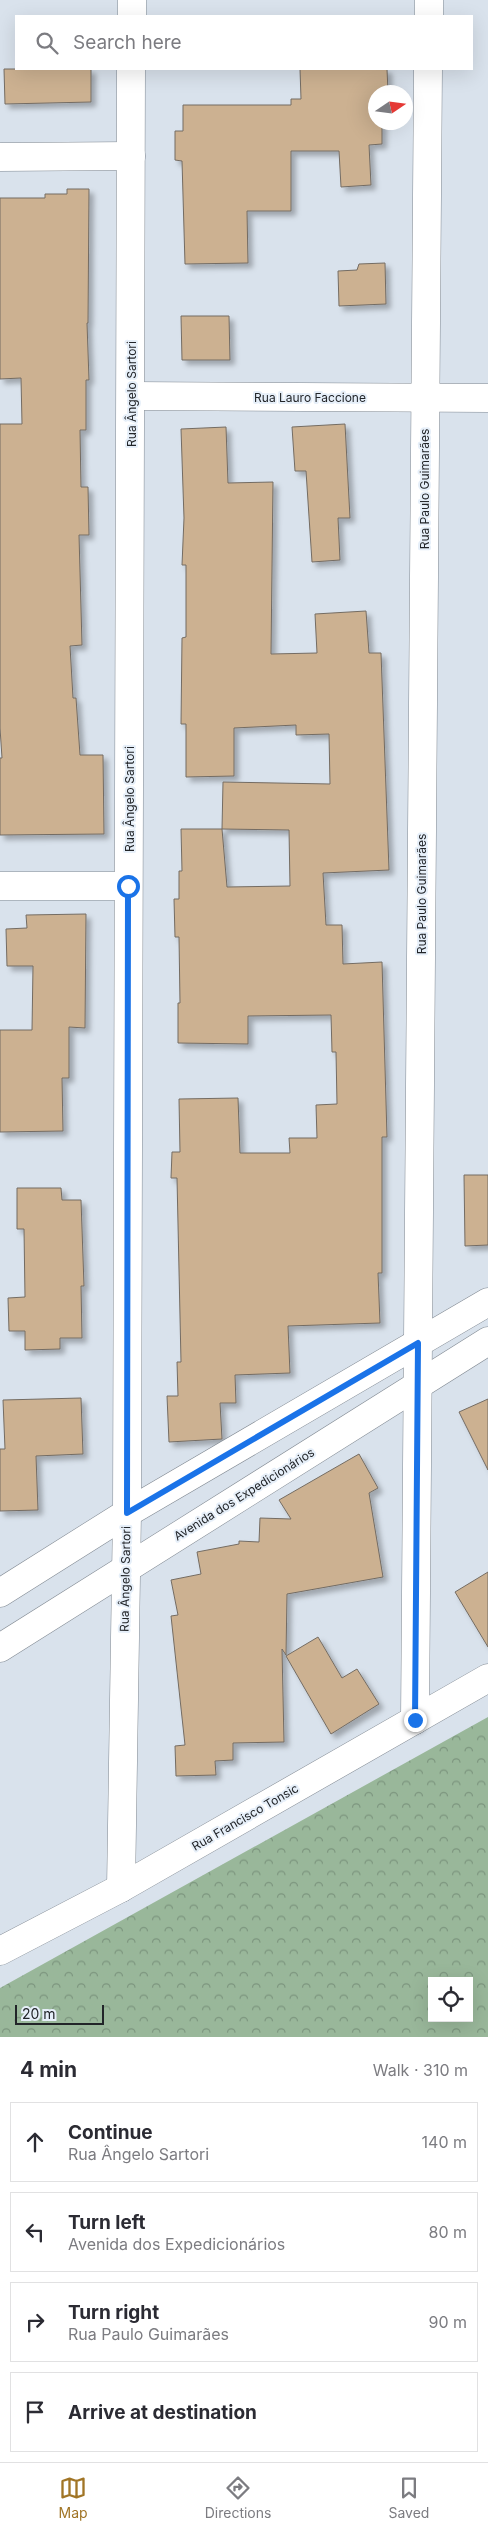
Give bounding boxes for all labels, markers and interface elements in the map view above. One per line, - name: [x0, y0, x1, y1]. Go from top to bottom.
- search box: [15, 15, 473, 70]
- icon: search: [33, 29, 61, 57]
- text: Search here: [73, 31, 182, 54]
- north arrow: [368, 85, 413, 130]
- street label: Rua Ângelo Sartori: [124, 341, 139, 447]
- street label: Rua Lauro Faccione: [254, 390, 366, 405]
- street label: Rua Paulo Guimarães: [417, 429, 432, 549]
- street label: Rua Ângelo Sartori: [122, 746, 137, 852]
- street label: Rua Paulo Guimarães: [414, 834, 429, 954]
- route start: [117, 875, 140, 898]
- street label: Avenida dos Expedicionários: [171, 1444, 317, 1544]
- street label: Rua Ângelo Sartori: [117, 1526, 133, 1632]
- route end: [404, 1709, 427, 1732]
- street label: Rua Francisco Tonsic: [189, 1780, 301, 1854]
- map controls: [428, 1977, 473, 2022]
- button: locate: [428, 1977, 473, 2022]
- scale bar: [15, 2002, 104, 2025]
- text: 20 m: [22, 2005, 56, 2022]
- text: 4 min: [20, 2057, 77, 2082]
- text: Walk · 310 m: [373, 2060, 468, 2080]
- text: Continue: [68, 2121, 153, 2144]
- icon: ahead: [21, 2128, 49, 2156]
- text: 140 m: [422, 2132, 467, 2152]
- text: Rua Ângelo Sartori: [68, 2144, 209, 2164]
- text: Turn left: [68, 2211, 146, 2234]
- icon: left: [21, 2218, 49, 2246]
- text: 80 m: [428, 2222, 467, 2242]
- text: Avenida dos Expedicionários: [68, 2234, 285, 2254]
- text: Turn right: [68, 2301, 159, 2324]
- icon: right: [21, 2308, 49, 2336]
- text: 90 m: [428, 2312, 467, 2332]
- text: Rua Paulo Guimarães: [68, 2324, 229, 2344]
- icon: arrive: [21, 2398, 49, 2426]
- text: Arrive at destination: [68, 2401, 257, 2424]
- tab: Map: [59, 2474, 88, 2521]
- tab: Directions: [205, 2474, 271, 2521]
- tab: Saved: [388, 2474, 429, 2521]

